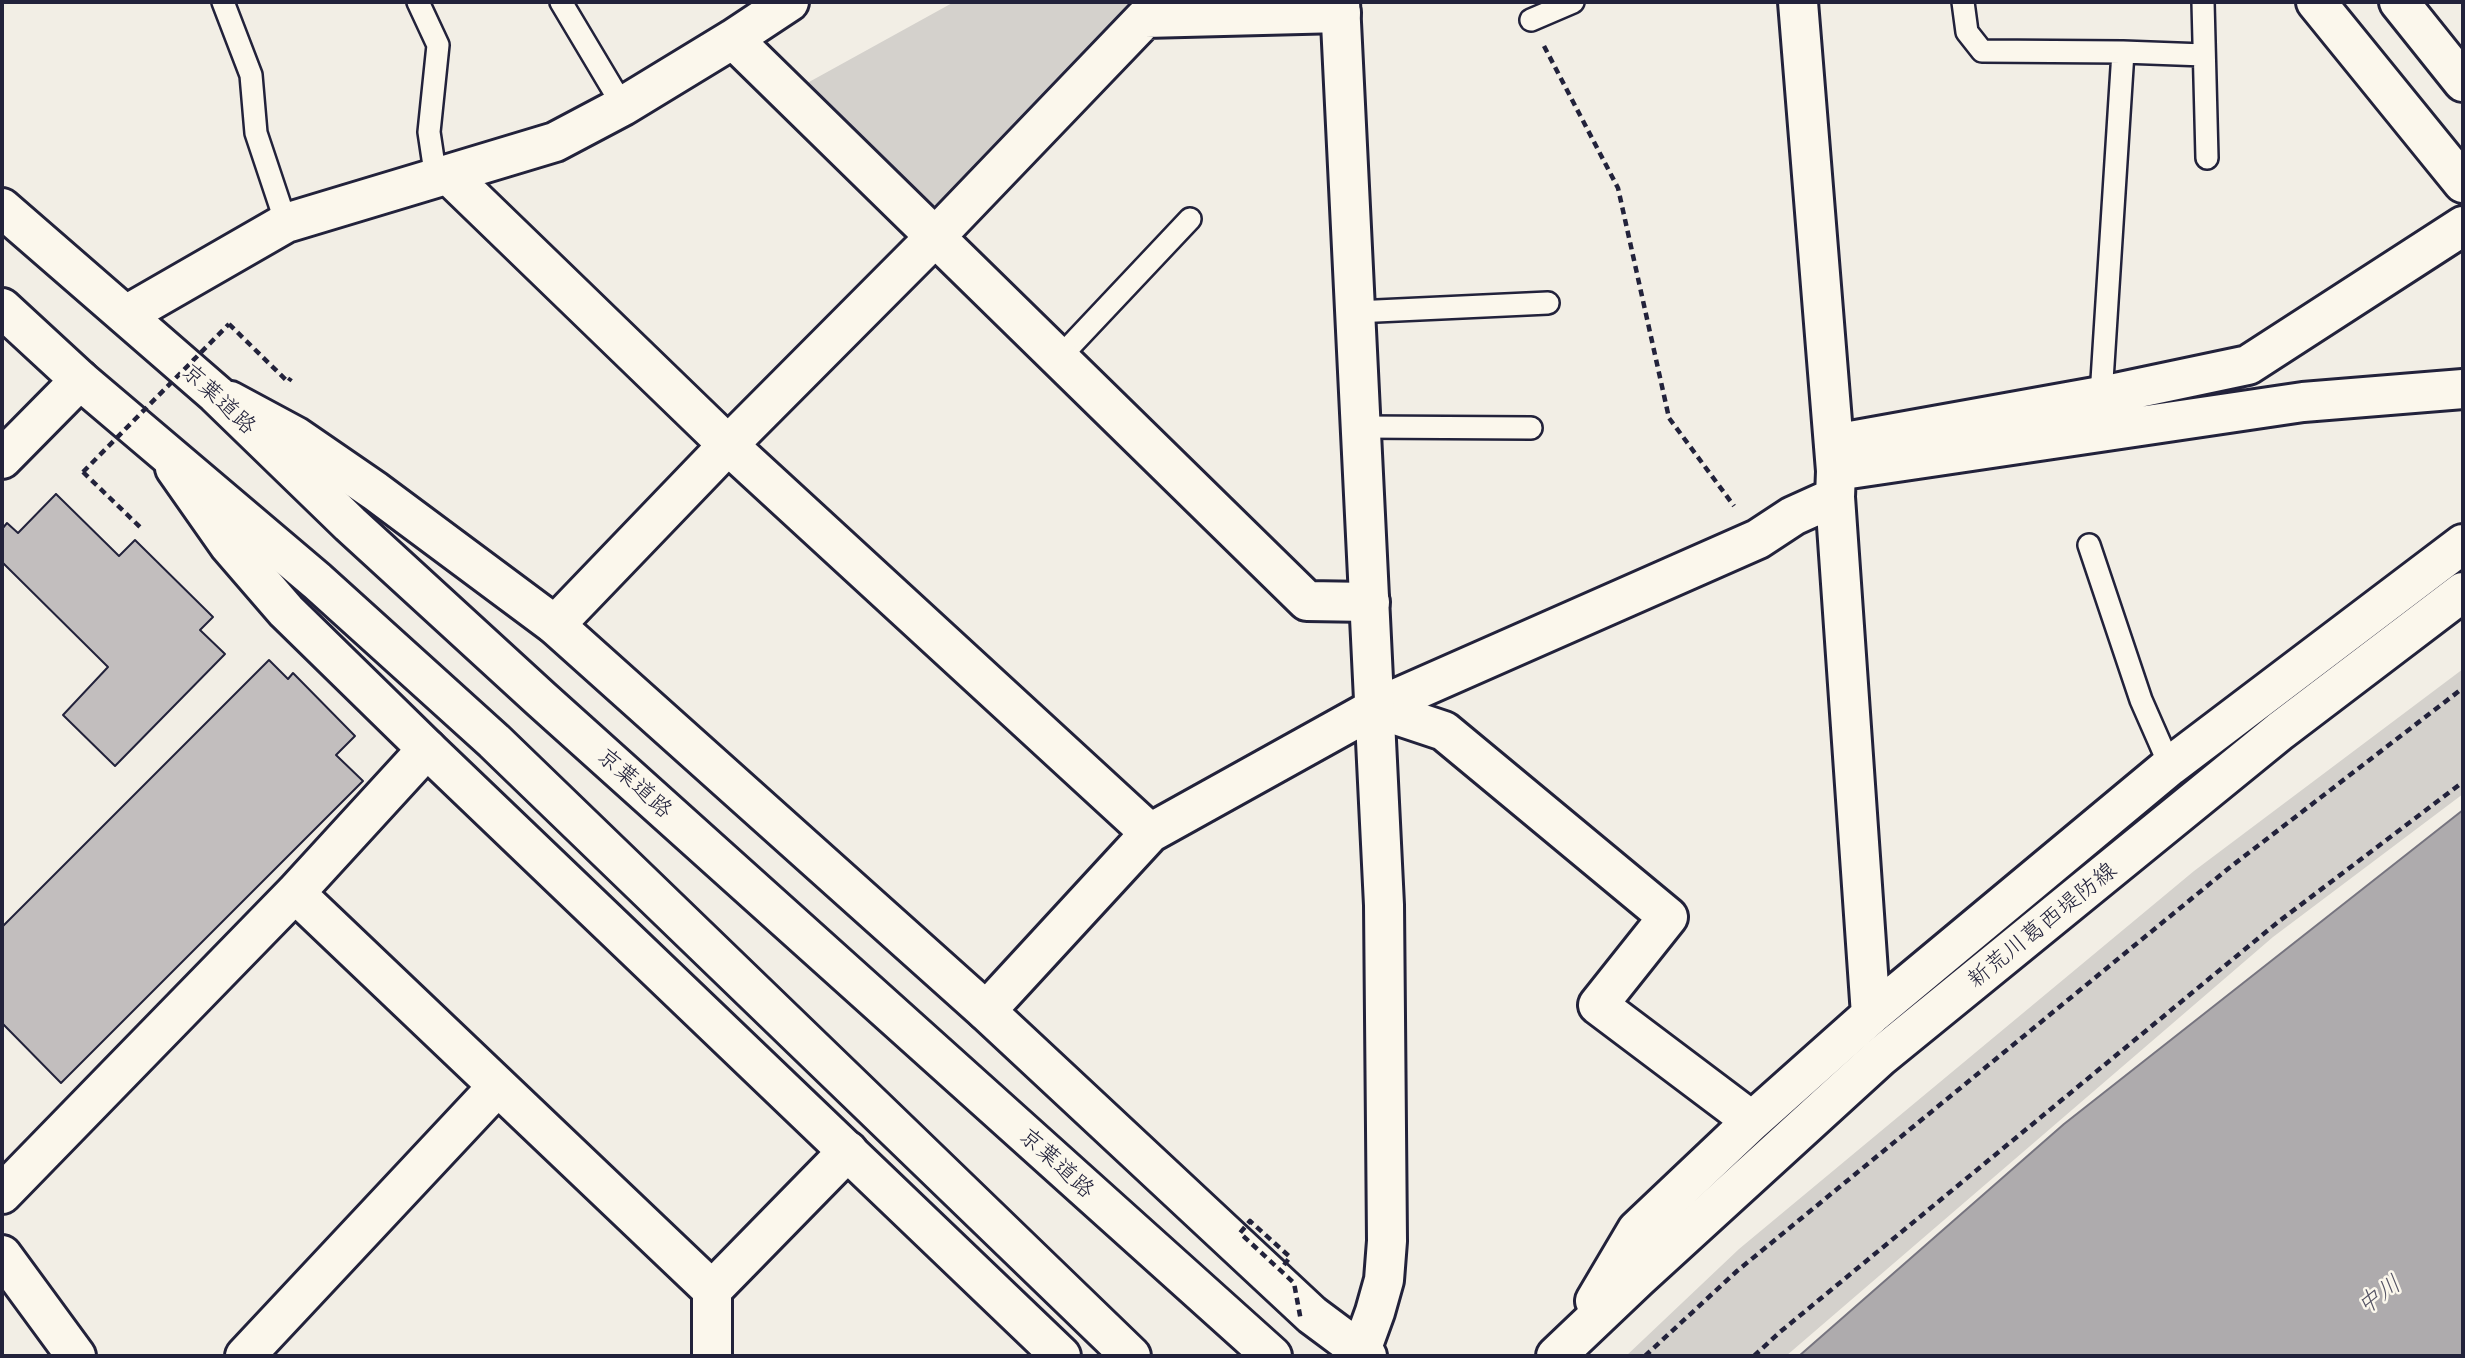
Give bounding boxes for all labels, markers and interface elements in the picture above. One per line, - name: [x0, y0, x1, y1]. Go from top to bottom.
- street label: 京葉道路: [176, 358, 262, 440]
- street label: 京葉道路: [592, 742, 678, 824]
- street label: 新荒川葛西堤防線: [1962, 856, 2122, 994]
- street label: 京葉道路: [1014, 1122, 1100, 1204]
- water label: 中川: [2351, 1269, 2407, 1321]

